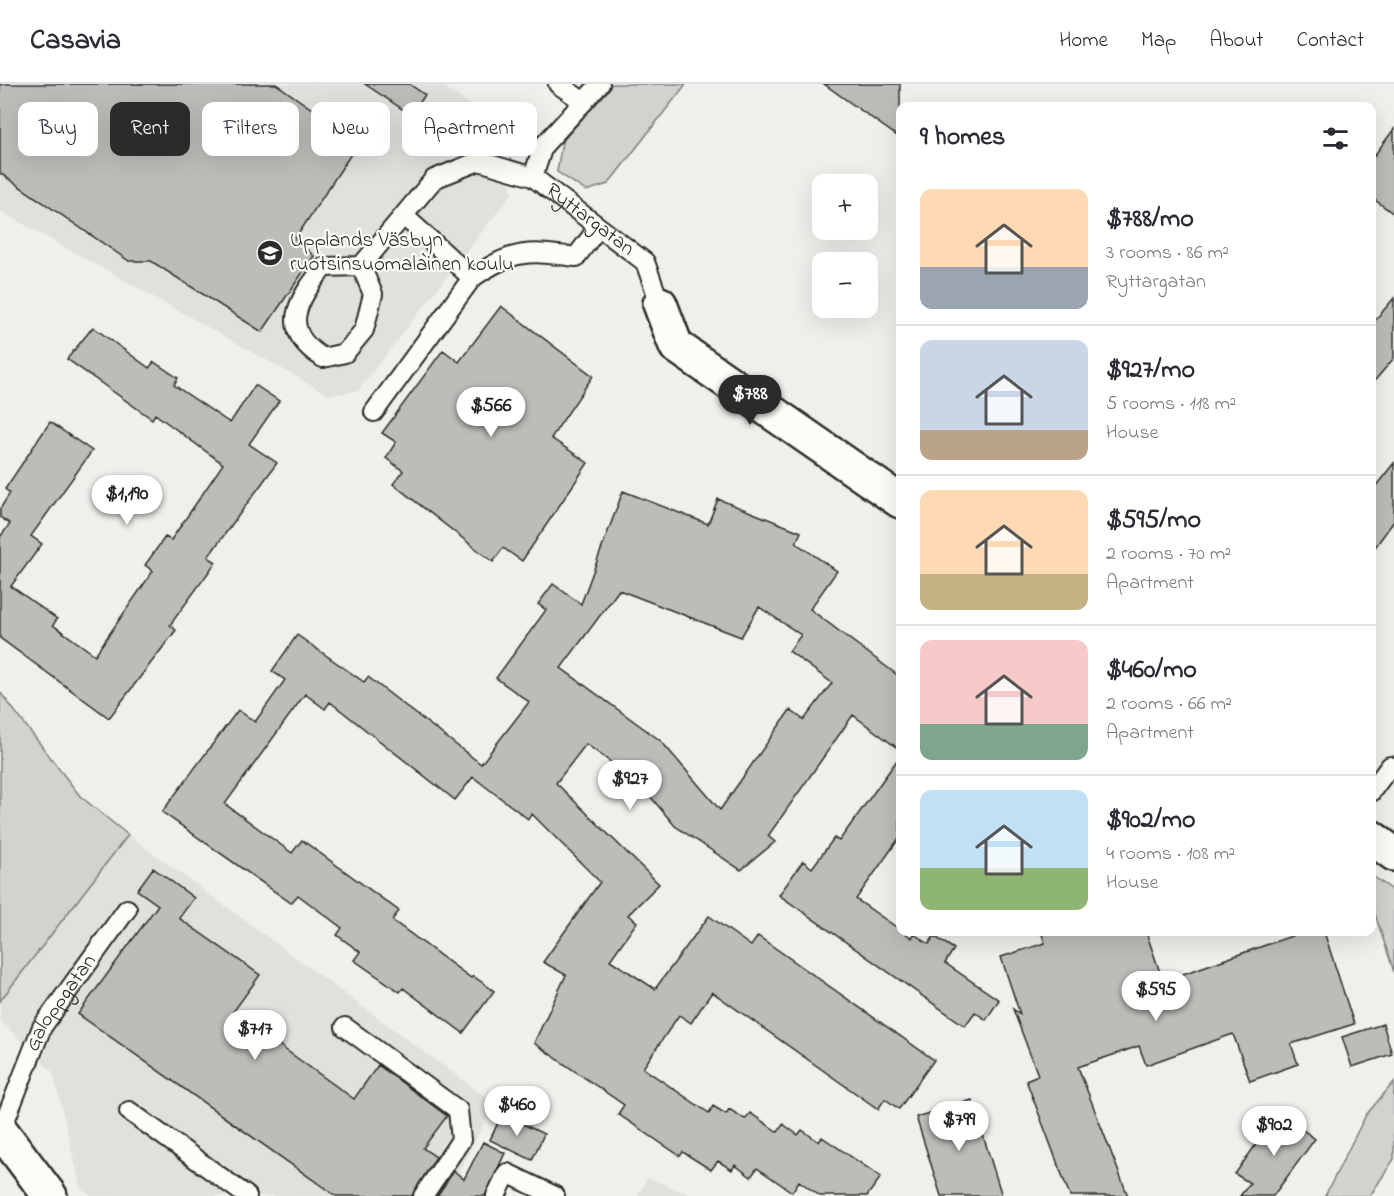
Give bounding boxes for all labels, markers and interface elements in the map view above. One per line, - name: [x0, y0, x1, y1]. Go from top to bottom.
- text: Casavia: [30, 21, 121, 62]
- text: Home: [1059, 26, 1108, 56]
- text: Map: [1141, 26, 1176, 56]
- text: About: [1209, 26, 1263, 56]
- text: Contact: [1296, 26, 1364, 56]
- chip: Buy: [18, 102, 98, 156]
- chip: Rent: [110, 102, 190, 156]
- chip: Filters: [202, 102, 299, 156]
- chip: New: [311, 102, 390, 156]
- chip: Apartment: [402, 102, 537, 156]
- text: 9 homes: [920, 119, 1005, 157]
- icon: filters: [1319, 122, 1352, 155]
- map controls: [812, 174, 878, 318]
- button: +: [812, 174, 878, 240]
- street label: Ryttargatan: [539, 176, 641, 264]
- text: $788/mo: [1106, 201, 1194, 239]
- icon: home: [968, 213, 1040, 285]
- place label: Upplands Väsbyn ruotsinsuomalainen koulu: [290, 226, 514, 280]
- school or university icon: Upplands Väsbyn ruotsinsuomalainen koulu: [255, 238, 285, 268]
- text: 3 rooms · 86 m²: [1106, 239, 1229, 268]
- button: −: [812, 252, 878, 318]
- text: Ryttargatan: [1106, 268, 1206, 297]
- text: $927/mo: [1106, 352, 1195, 390]
- icon: home: [968, 364, 1040, 436]
- pin: $788: [714, 375, 786, 426]
- text: $788: [732, 380, 768, 409]
- pin: $566: [455, 387, 527, 438]
- text: 5 rooms · 118 m²: [1106, 390, 1236, 419]
- text: $566: [470, 392, 512, 421]
- text: House: [1106, 419, 1159, 448]
- pin: $1,190: [78, 475, 176, 526]
- text: $1,190: [106, 480, 148, 509]
- text: $595/mo: [1106, 502, 1201, 540]
- icon: home: [968, 514, 1040, 586]
- text: 2 rooms · 70 m²: [1106, 540, 1231, 569]
- text: Apartment: [1106, 569, 1194, 598]
- text: $460/mo: [1106, 652, 1197, 690]
- icon: home: [968, 664, 1040, 736]
- text: 2 rooms · 66 m²: [1106, 690, 1232, 719]
- text: Apartment: [1106, 719, 1194, 748]
- pin: $927: [594, 760, 666, 811]
- text: $927: [612, 765, 648, 794]
- text: $902/mo: [1106, 802, 1195, 840]
- icon: home: [968, 814, 1040, 886]
- text: 4 rooms · 108 m²: [1106, 840, 1235, 869]
- text: House: [1106, 869, 1159, 898]
- street label: Galoppgatan: [19, 949, 104, 1056]
- pin: $595: [1120, 971, 1192, 1022]
- text: $595: [1136, 976, 1177, 1005]
- pin: $717: [219, 1010, 291, 1061]
- text: $717: [238, 1015, 272, 1044]
- pin: $460: [481, 1086, 553, 1137]
- text: $460: [498, 1091, 536, 1120]
- pin: $799: [923, 1101, 995, 1152]
- text: $799: [943, 1106, 975, 1135]
- pin: $902: [1238, 1106, 1310, 1157]
- text: $902: [1256, 1111, 1292, 1140]

